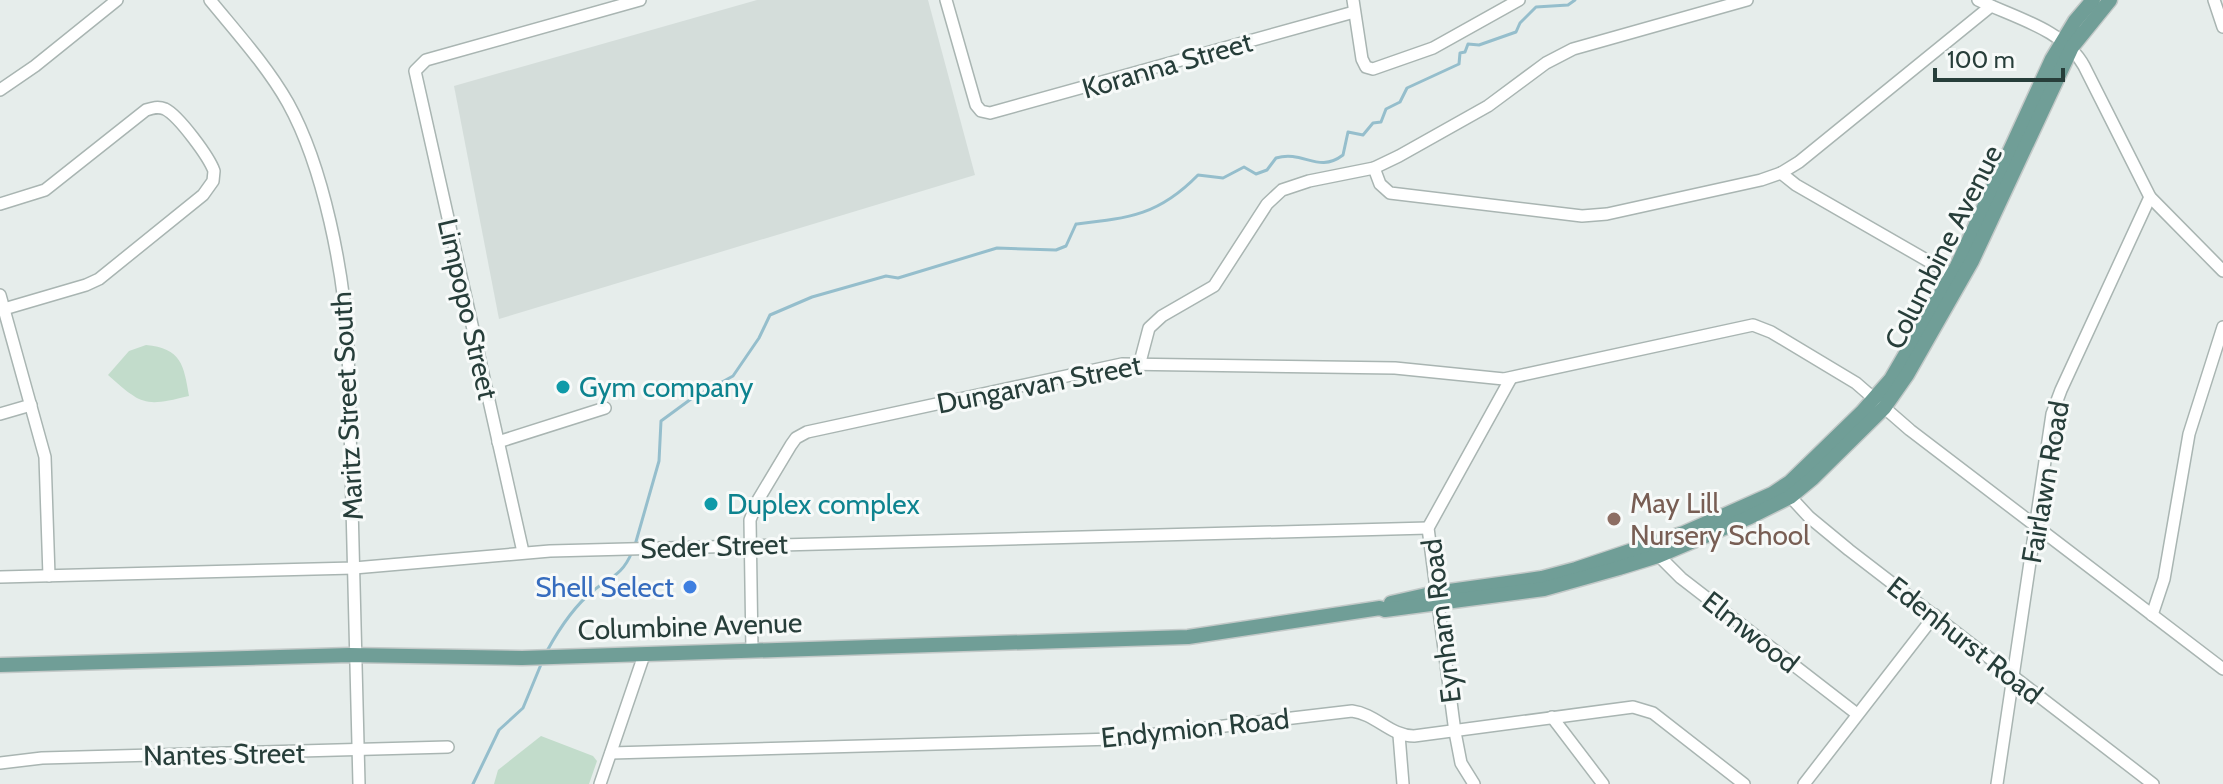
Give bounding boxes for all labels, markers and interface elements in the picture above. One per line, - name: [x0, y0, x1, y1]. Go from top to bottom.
- street label: Koranna Street: [1078, 24, 1256, 106]
- scale bar: [1935, 32, 2063, 82]
- text: 100 m: [1947, 45, 2015, 74]
- street label: Columbine Avenue: [1877, 139, 2009, 355]
- street label: Limpopo Street: [431, 215, 505, 403]
- street label: Maritz Street South: [324, 291, 370, 521]
- street label: Dungarvan Street: [934, 347, 1144, 421]
- place label: Gym company: [579, 370, 753, 404]
- marker: Gym company: [554, 378, 572, 396]
- street label: Fairlawn Road: [2014, 398, 2076, 566]
- place label: May Lill Nursery School: [1630, 486, 1810, 552]
- place label: Duplex complex: [727, 487, 920, 521]
- marker: Duplex complex: [702, 495, 720, 513]
- marker: May Lill Nursery School: [1605, 510, 1623, 528]
- street label: Seder Street: [640, 526, 788, 566]
- street label: Eynham Road: [1414, 537, 1468, 705]
- street label: Edenhurst Road: [1881, 569, 2049, 711]
- place label: Shell Select: [535, 570, 674, 604]
- marker: Shell Select: [681, 578, 699, 596]
- street label: Elmwood: [1696, 584, 1806, 680]
- street label: Columbine Avenue: [577, 605, 803, 647]
- street label: Endymion Road: [1099, 701, 1291, 755]
- street label: Nantes Street: [143, 736, 305, 772]

